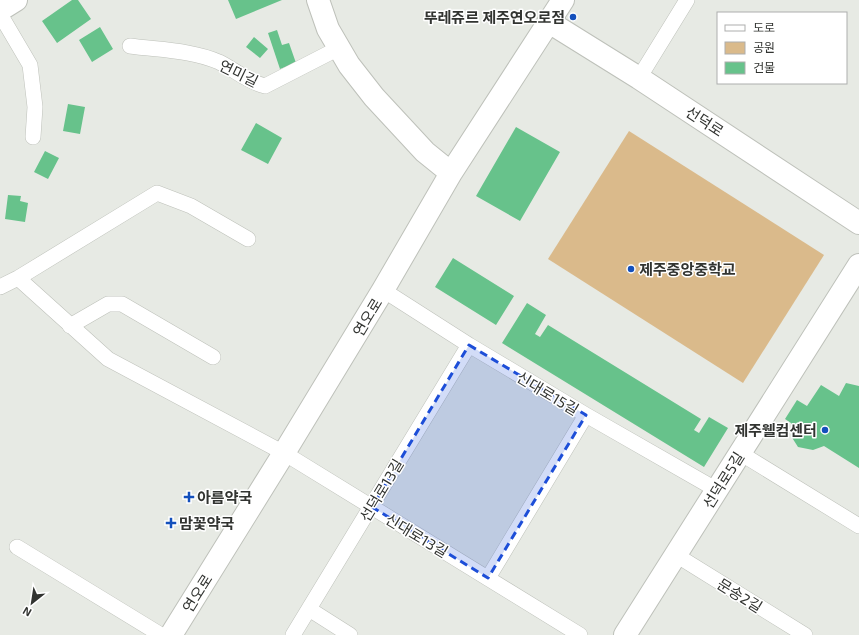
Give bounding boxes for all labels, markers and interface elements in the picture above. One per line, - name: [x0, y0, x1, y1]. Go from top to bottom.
- place label: 뚜레쥬르 제주연오로점: [424, 8, 565, 26]
- marker: 뚜레쥬르 제주연오로점: [568, 12, 578, 22]
- legend: [717, 12, 847, 84]
- text: 도로: [753, 20, 775, 34]
- text: 공원: [753, 40, 775, 54]
- street label: 연미길: [216, 56, 262, 90]
- text: 건물: [753, 60, 775, 74]
- street label: 선덕로: [683, 102, 727, 140]
- place label: 제주중앙중학교: [639, 260, 736, 278]
- marker: 제주중앙중학교: [626, 264, 636, 274]
- street label: 연오로: [349, 295, 385, 339]
- street label: 신대로15길: [514, 367, 582, 419]
- place label: 제주웰컴센터: [734, 421, 817, 439]
- marker: 제주웰컴센터: [820, 425, 830, 435]
- street label: 선덕로5길: [699, 448, 747, 512]
- street label: 선덕로13길: [355, 456, 407, 524]
- place label: 아름약국: [197, 488, 252, 506]
- marker: 아름약국: [184, 492, 194, 502]
- street label: 신대로13길: [383, 509, 451, 561]
- place label: 맘꽃약국: [179, 514, 234, 532]
- marker: 맘꽃약국: [166, 518, 176, 528]
- street label: 연오로: [178, 571, 216, 615]
- street label: 문송2길: [714, 574, 766, 616]
- north arrow: [12, 583, 52, 623]
- text: N: [20, 604, 33, 620]

